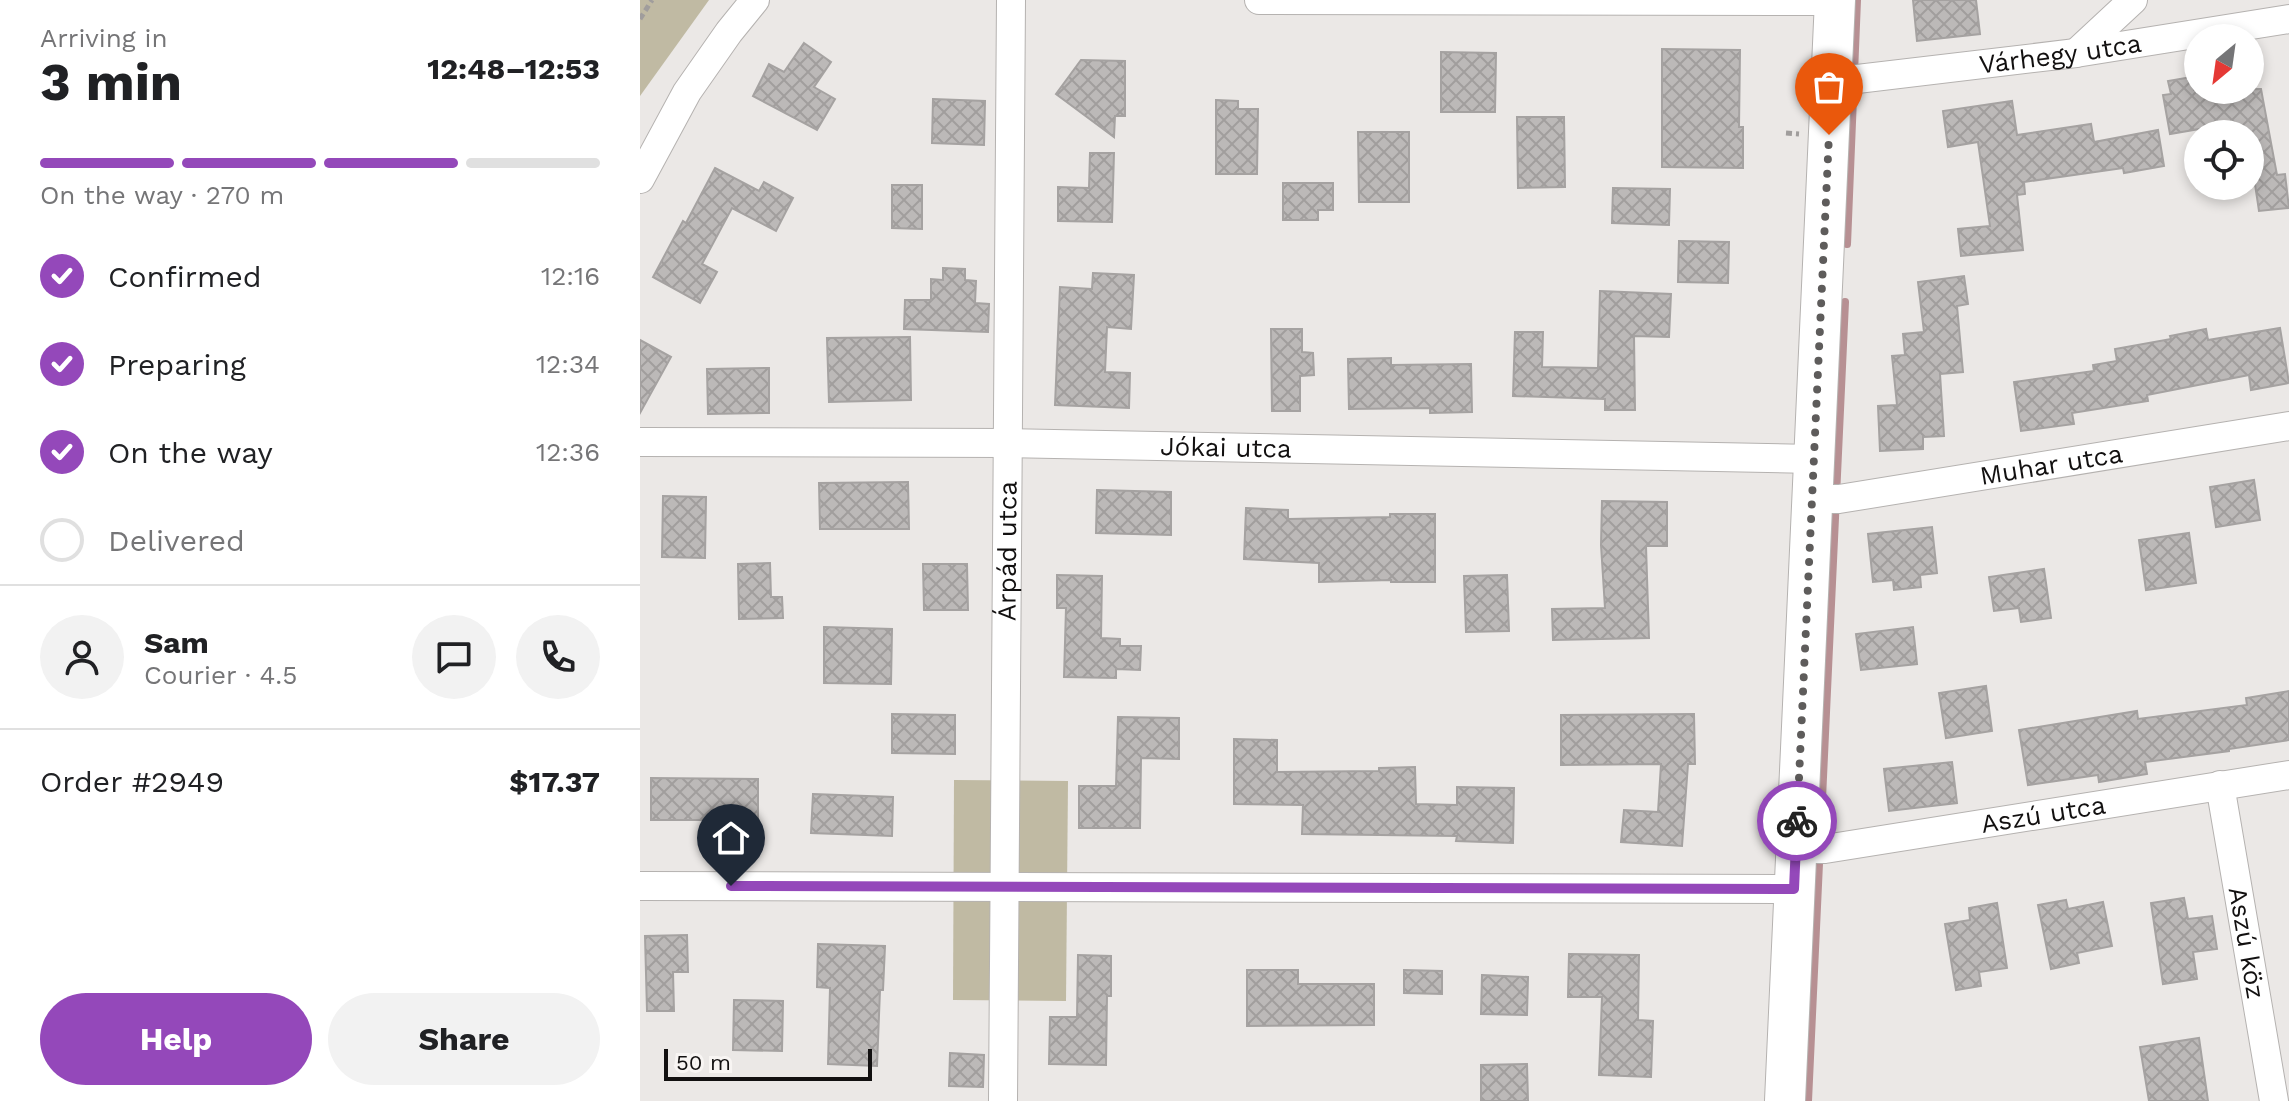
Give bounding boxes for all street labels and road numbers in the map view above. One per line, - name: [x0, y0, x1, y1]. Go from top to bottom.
- street label: Várhegy utca: [1977, 28, 2144, 79]
- street label: Jókai utca: [1160, 431, 1292, 464]
- street label: Muhar utca: [1978, 438, 2125, 491]
- street label: Árpád utca: [991, 481, 1023, 621]
- street label: Aszú utca: [1979, 789, 2108, 839]
- street label: Aszú köz: [2223, 884, 2271, 1001]

